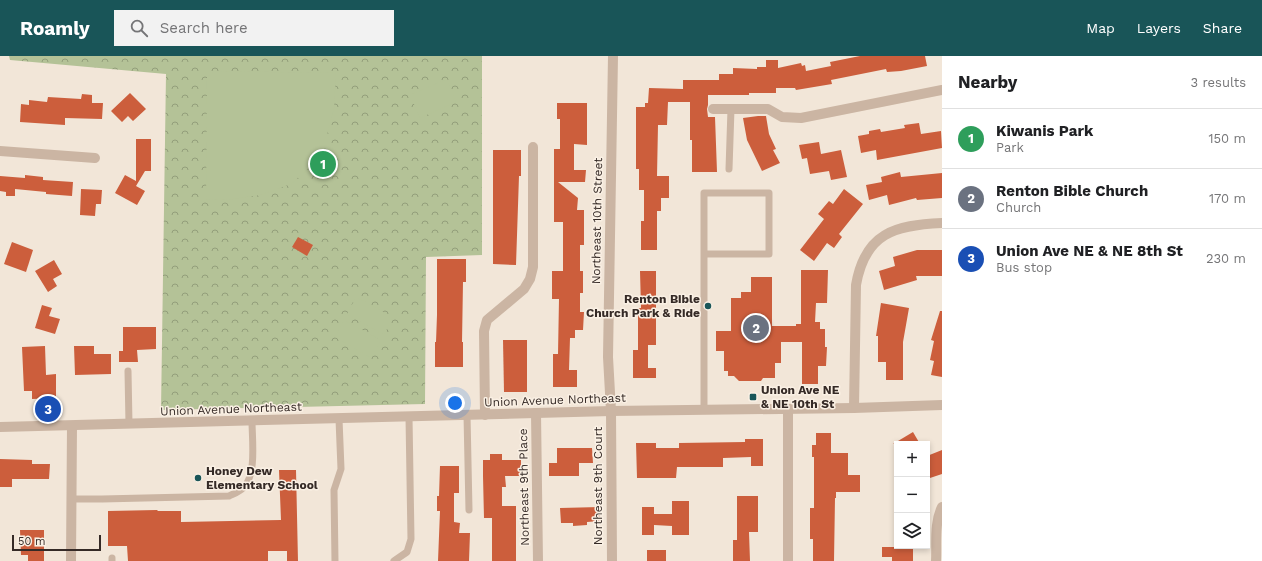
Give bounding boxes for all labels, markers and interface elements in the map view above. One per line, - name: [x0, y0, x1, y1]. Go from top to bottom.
- search box: [114, 10, 394, 46]
- text: Roamly: [20, 17, 90, 40]
- icon: search: [128, 17, 150, 39]
- text: Search here: [160, 19, 248, 37]
- text: Map: [1086, 20, 1115, 36]
- text: Layers: [1137, 20, 1181, 36]
- text: Share: [1203, 20, 1242, 36]
- text: Nearby: [958, 72, 1017, 92]
- text: 3 results: [1191, 75, 1246, 90]
- text: Kiwanis Park: [996, 122, 1093, 140]
- text: 1: [968, 131, 974, 146]
- text: 150 m: [1208, 131, 1246, 146]
- text: Park: [996, 140, 1024, 155]
- pin: 1: [310, 149, 336, 179]
- street label: Northeast 10th Street: [589, 158, 605, 284]
- text: Renton Bible Church: [996, 182, 1148, 200]
- text: 2: [967, 191, 975, 206]
- text: 170 m: [1209, 191, 1246, 206]
- text: Church: [996, 200, 1041, 215]
- text: Union Ave NE & NE 8th St: [996, 242, 1183, 260]
- text: 3: [967, 251, 975, 266]
- text: 230 m: [1206, 251, 1246, 266]
- text: Bus stop: [996, 260, 1052, 275]
- place label: Renton Bible Church Park & Ride: [586, 292, 700, 320]
- marker: Renton Bible Church Park & Ride: [703, 301, 713, 311]
- pin: 2: [743, 313, 769, 343]
- place label: Union Ave NE & NE 10th St: [761, 383, 840, 411]
- street label: Union Avenue Northeast: [484, 391, 626, 409]
- marker: Union Ave NE & NE 10th St: [748, 392, 758, 402]
- your location: [445, 393, 465, 413]
- pin: 3: [35, 394, 61, 424]
- street label: Union Avenue Northeast: [160, 400, 302, 418]
- street label: Northeast 9th Court: [591, 427, 605, 545]
- street label: Northeast 9th Place: [516, 428, 532, 546]
- map controls: [894, 441, 930, 549]
- button: +: [894, 441, 930, 477]
- place label: Honey Dew Elementary School: [206, 464, 318, 492]
- marker: Honey Dew Elementary School: [193, 473, 203, 483]
- button: −: [894, 477, 930, 513]
- button: layers: [894, 513, 930, 549]
- scale bar: [12, 533, 101, 552]
- text: 50 m: [18, 535, 45, 548]

